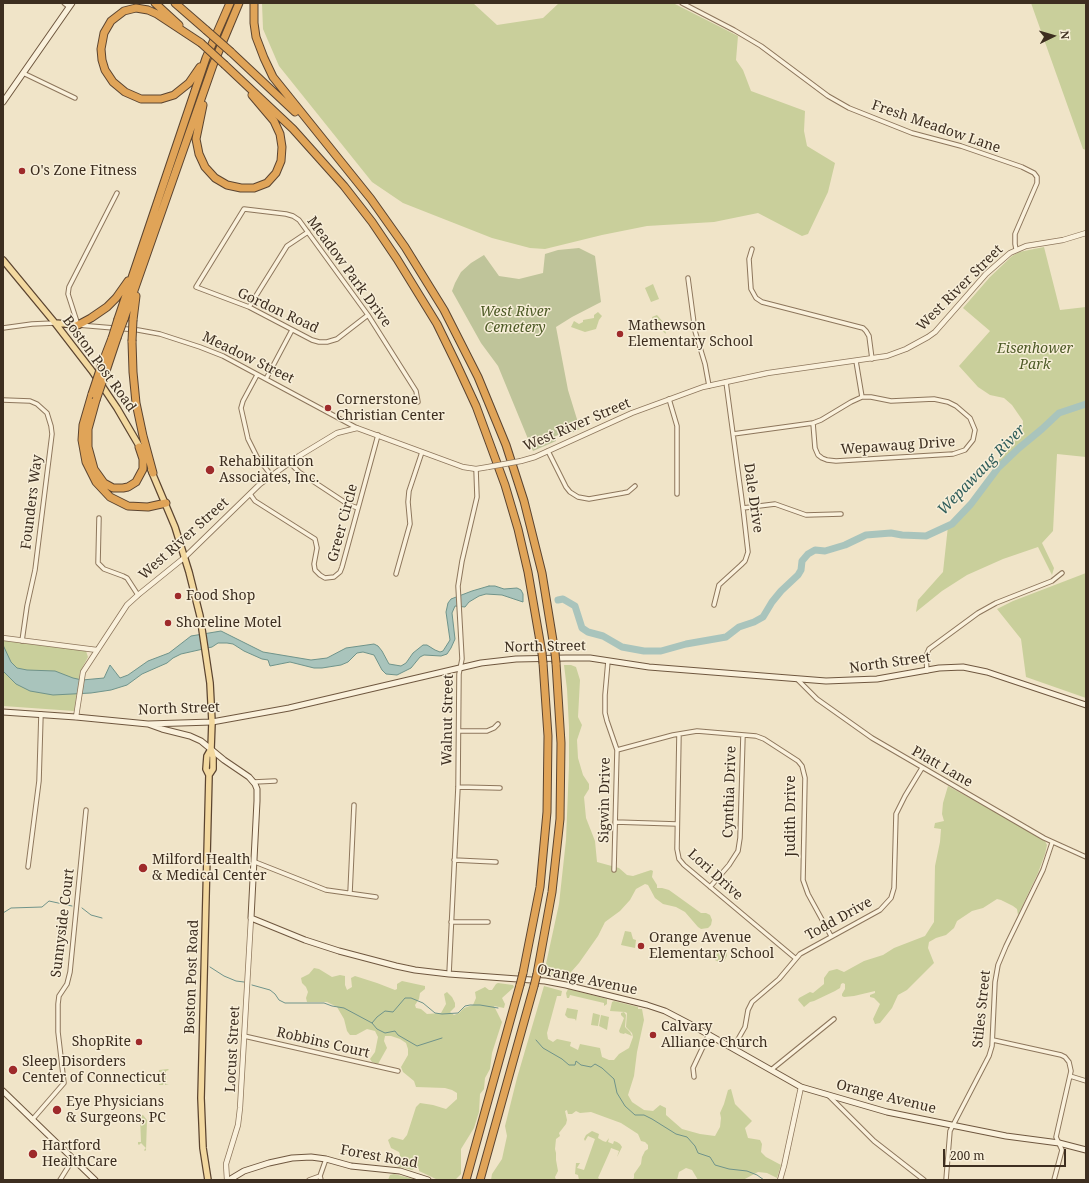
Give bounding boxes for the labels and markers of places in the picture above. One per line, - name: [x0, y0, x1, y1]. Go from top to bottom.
- place label: O's Zone Fitness: [30, 163, 137, 179]
- marker: O's Zone Fitness: [17, 166, 27, 176]
- place label: Mathewson Elementary School: [628, 318, 753, 350]
- marker: Mathewson Elementary School: [615, 329, 625, 339]
- place label: Cornerstone Christian Center: [336, 392, 445, 424]
- marker: Cornerstone Christian Center: [323, 403, 333, 413]
- place label: Rehabilitation Associates, Inc.: [219, 454, 319, 486]
- marker: Rehabilitation Associates, Inc.: [204, 464, 216, 476]
- place label: Food Shop: [186, 588, 255, 604]
- marker: Food Shop: [173, 591, 183, 601]
- place label: Shoreline Motel: [176, 615, 282, 631]
- marker: Shoreline Motel: [163, 618, 173, 628]
- place label: Milford Health & Medical Center: [152, 852, 267, 884]
- marker: Milford Health & Medical Center: [137, 862, 149, 874]
- place label: Orange Avenue Elementary School: [649, 930, 774, 962]
- marker: Orange Avenue Elementary School: [636, 941, 646, 951]
- place label: Calvary Alliance Church: [661, 1019, 768, 1052]
- marker: Calvary Alliance Church: [648, 1030, 658, 1040]
- place label: ShopRite: [72, 1034, 131, 1050]
- marker: ShopRite: [134, 1037, 144, 1047]
- place label: Sleep Disorders Center of Connecticut: [22, 1054, 166, 1086]
- marker: Sleep Disorders Center of Connecticut: [7, 1064, 19, 1076]
- place label: Eye Physicians & Surgeons, PC: [66, 1094, 166, 1126]
- marker: Eye Physicians & Surgeons, PC: [51, 1104, 63, 1116]
- place label: Hartford HealthCare: [42, 1138, 117, 1170]
- marker: Hartford HealthCare: [27, 1148, 39, 1160]

